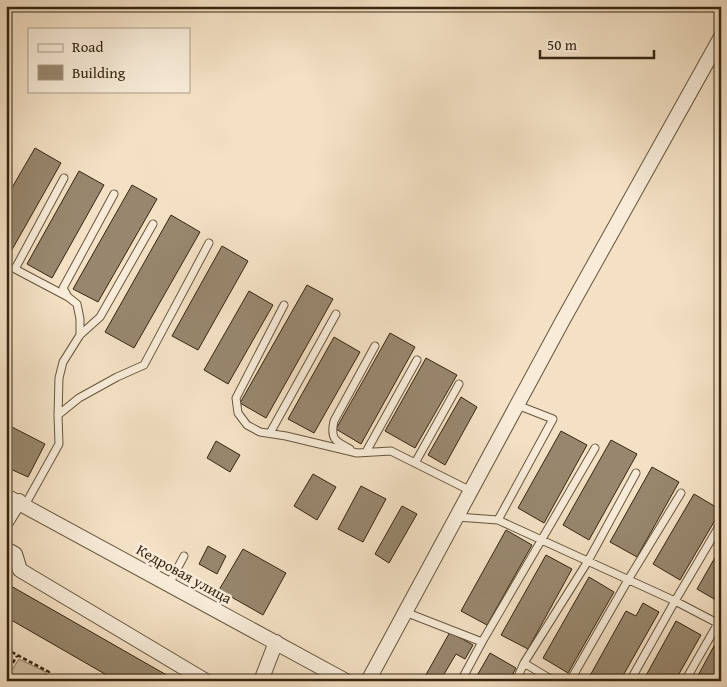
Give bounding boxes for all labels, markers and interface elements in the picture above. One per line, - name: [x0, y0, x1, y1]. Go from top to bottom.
- legend: [28, 28, 190, 92]
- scale bar: [540, 28, 653, 60]
- text: 50 m: [547, 34, 578, 55]
- text: Road: [72, 36, 103, 57]
- text: Building: [72, 62, 126, 83]
- street label: Кедровая улица: [133, 539, 236, 609]

